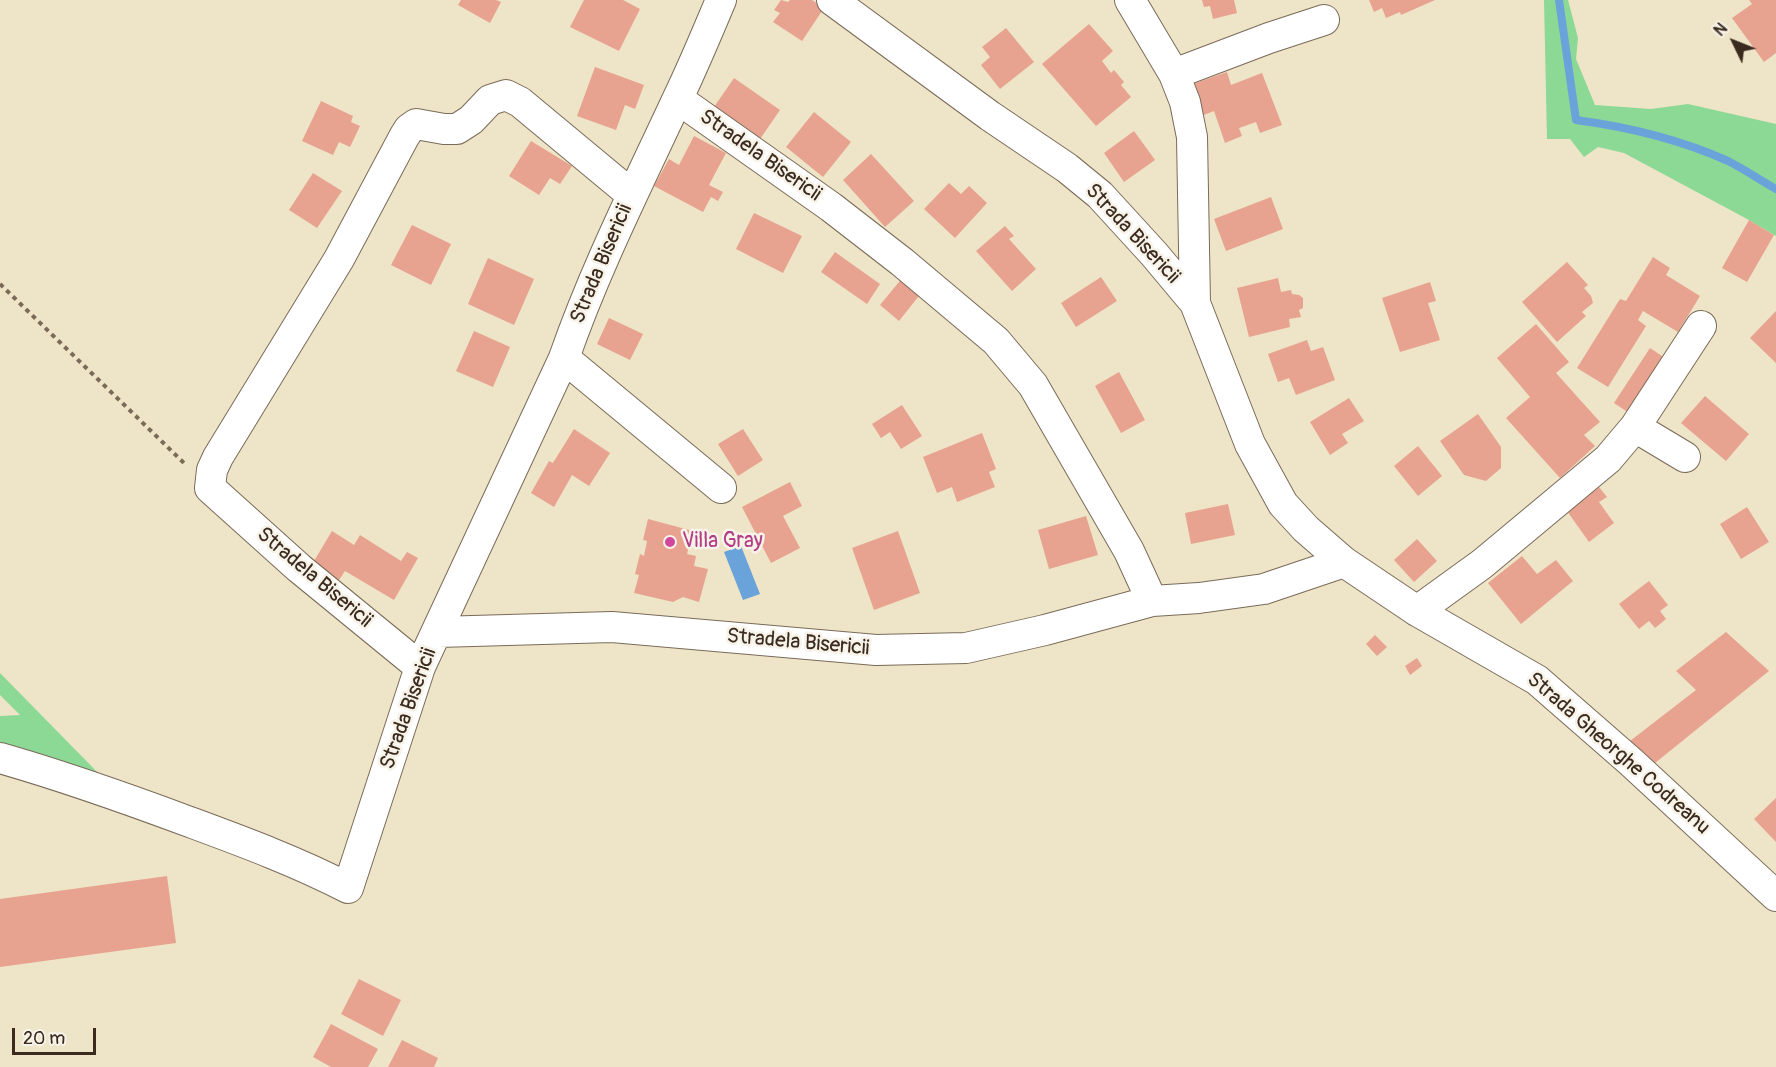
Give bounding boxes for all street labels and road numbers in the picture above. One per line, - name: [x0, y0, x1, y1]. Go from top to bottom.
- street label: Stradela Bisericii: [694, 105, 826, 207]
- street label: Strada Bisericii: [1079, 179, 1185, 289]
- street label: Strada Bisericii: [566, 200, 638, 328]
- street label: Stradela Bisericii: [251, 522, 377, 634]
- street label: Stradela Bisericii: [726, 624, 870, 662]
- street label: Strada Bisericii: [375, 645, 443, 773]
- street label: Strada Gheorghe Codreanu: [1521, 668, 1715, 840]

